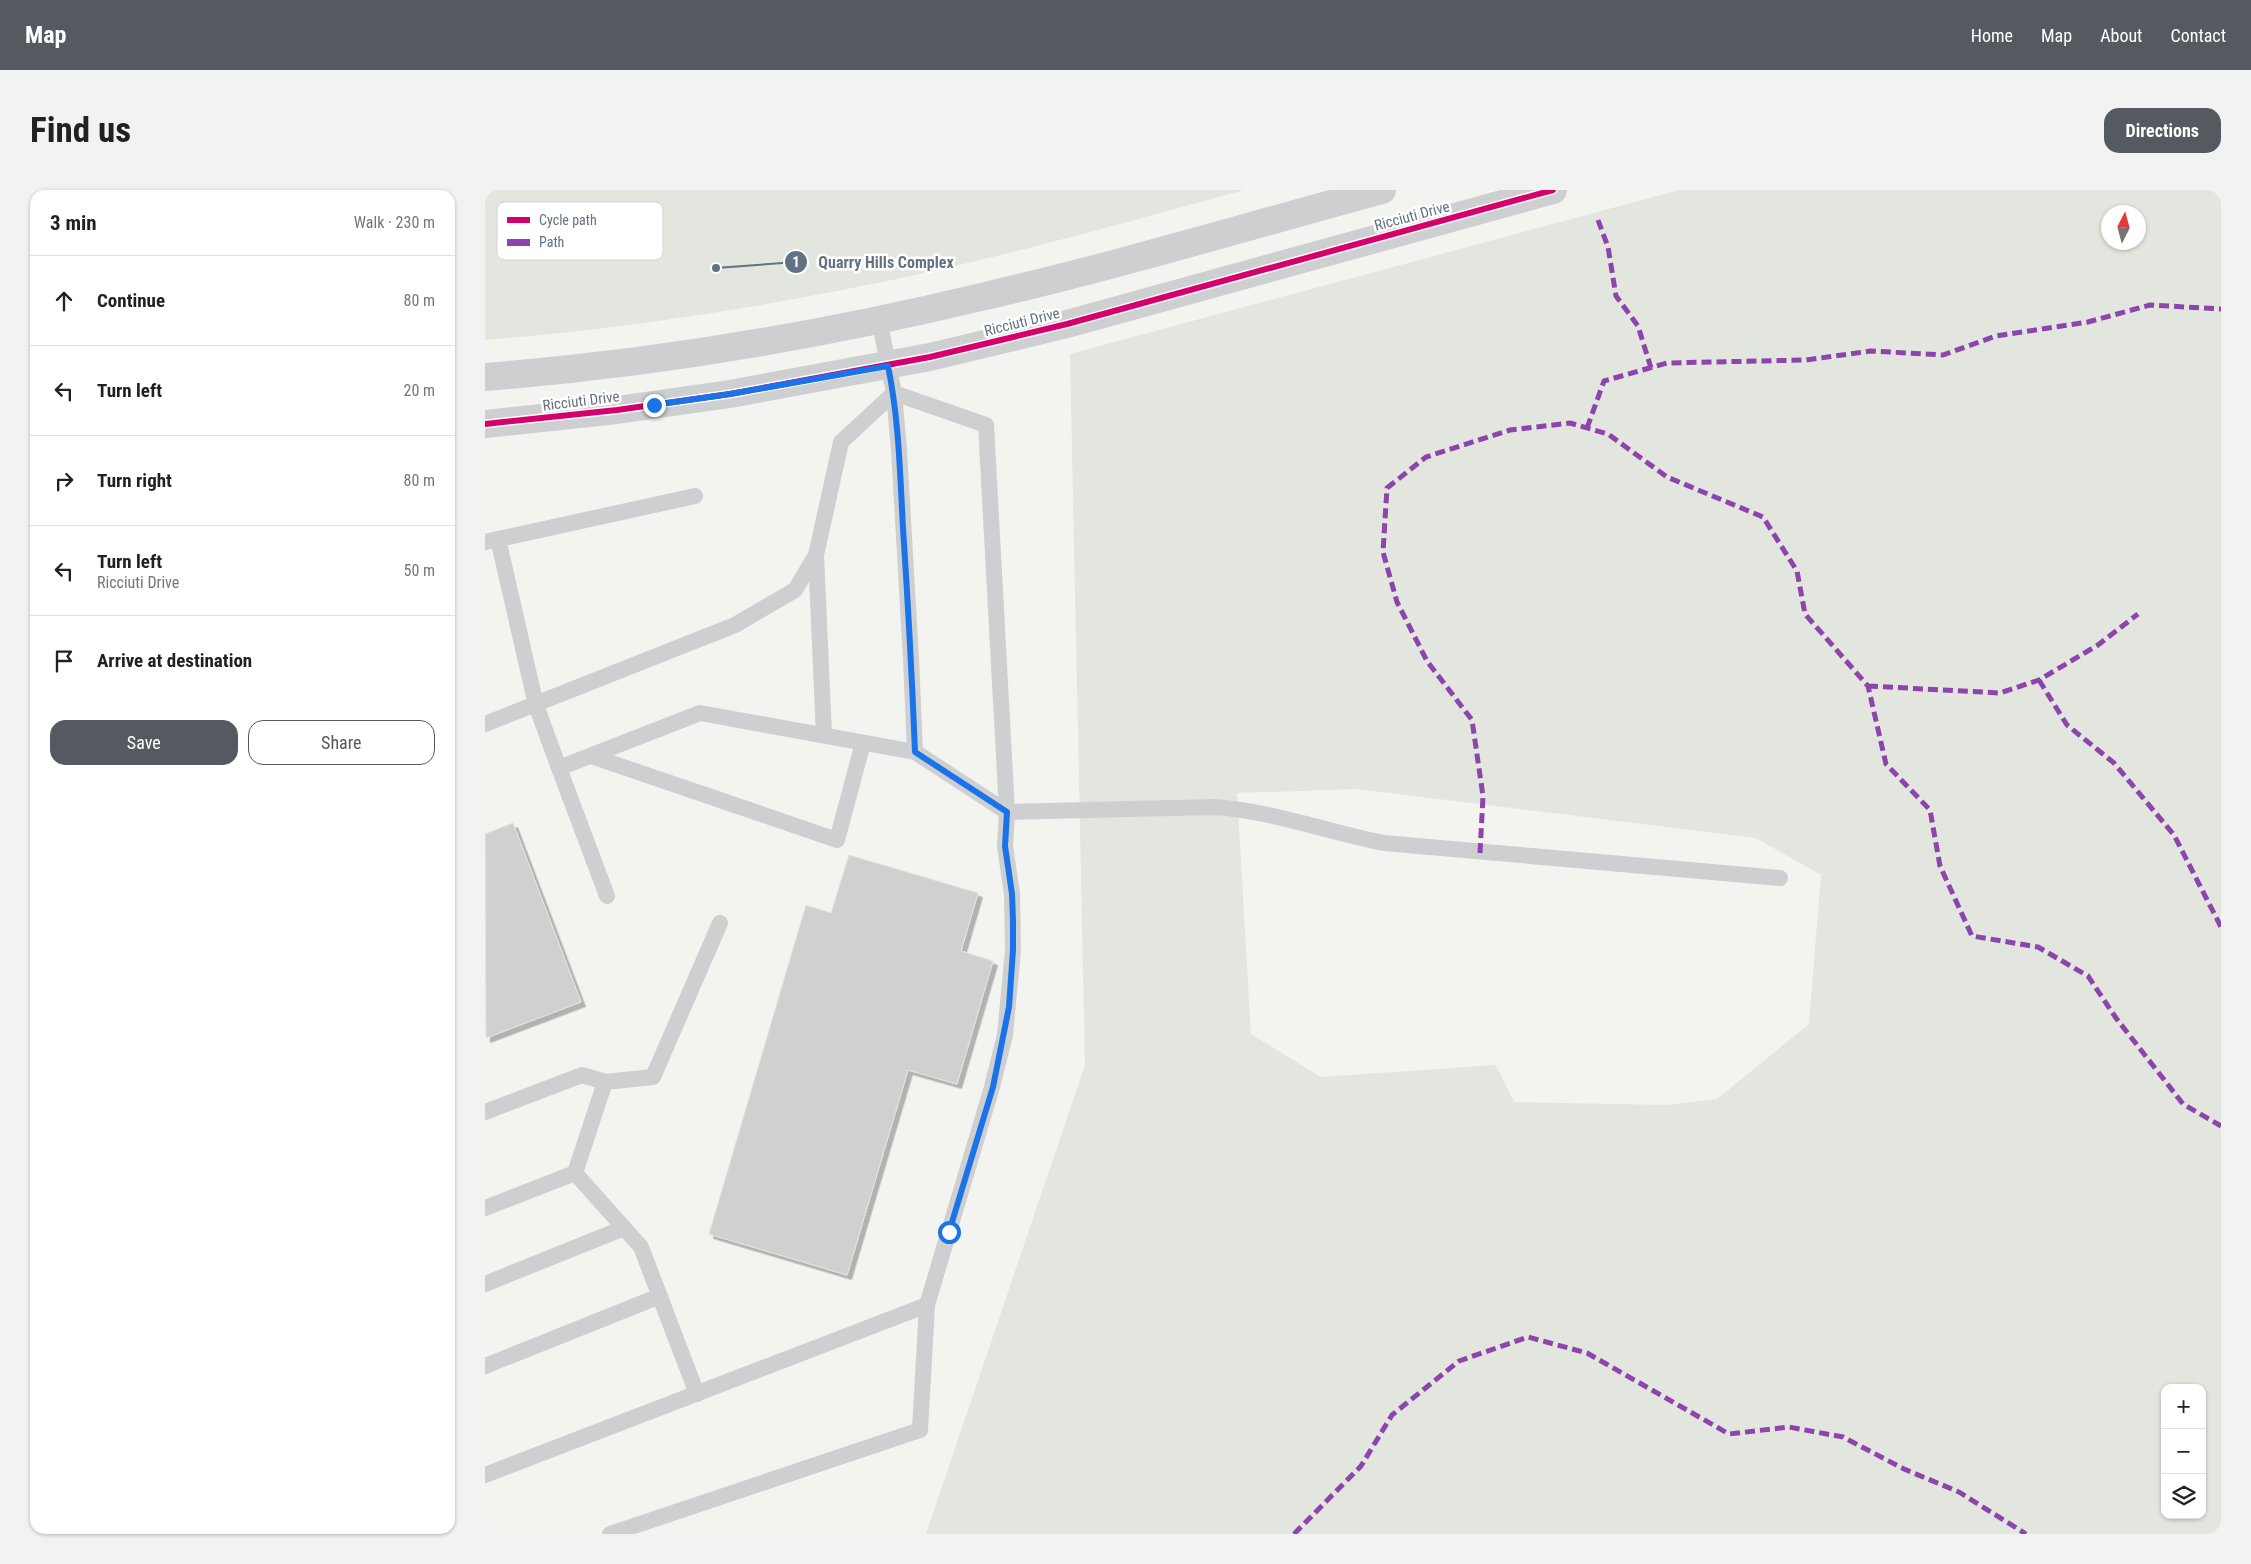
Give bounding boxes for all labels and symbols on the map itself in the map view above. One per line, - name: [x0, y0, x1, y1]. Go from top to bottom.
- street label: Ricciuti Drive: [1372, 197, 1452, 235]
- legend: [497, 202, 663, 260]
- north arrow: [2101, 205, 2146, 250]
- text: Cycle path: [539, 212, 597, 228]
- text: Path: [539, 234, 564, 250]
- callout: Quarry Hills Complex: [783, 246, 963, 277]
- text: 1: [792, 253, 800, 271]
- text: Quarry Hills Complex: [818, 253, 954, 272]
- street label: Ricciuti Drive: [982, 304, 1062, 340]
- street label: Ricciuti Drive: [542, 387, 620, 415]
- route end: [643, 394, 666, 417]
- route start: [938, 1221, 961, 1244]

